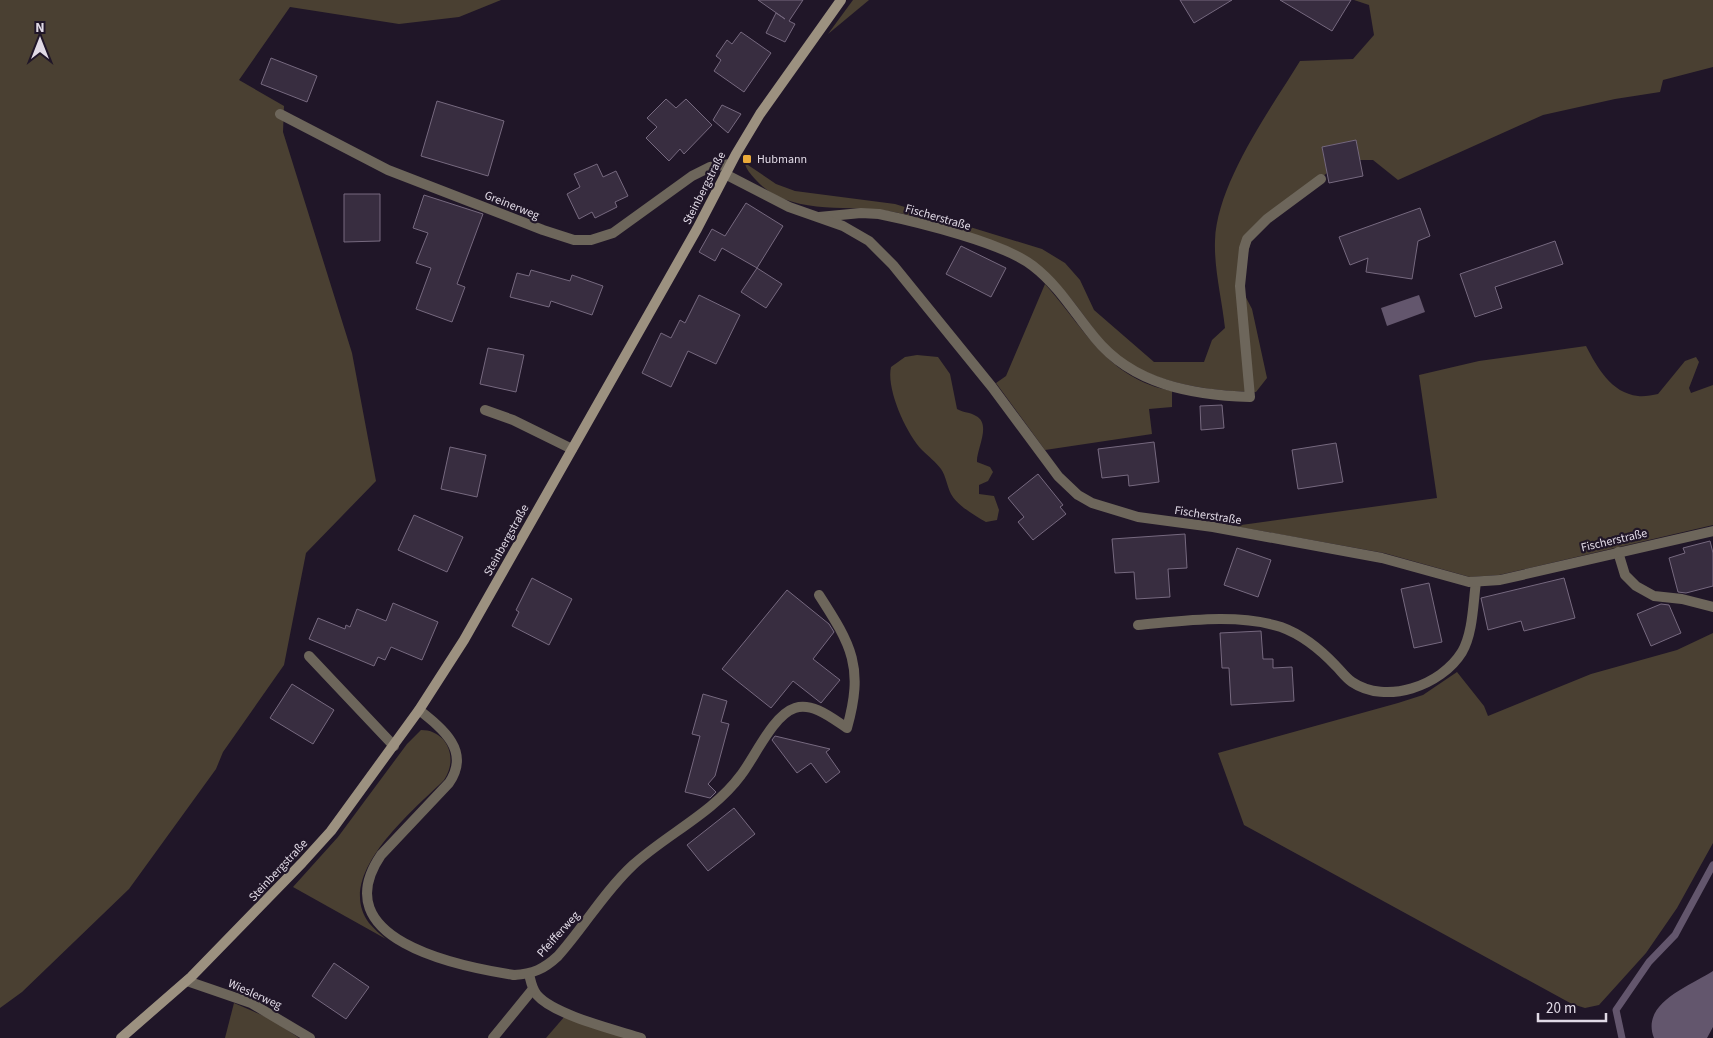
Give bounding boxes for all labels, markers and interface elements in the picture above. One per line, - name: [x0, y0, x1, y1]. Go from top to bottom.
- north arrow: [15, 15, 65, 65]
- text: N: [35, 18, 45, 38]
- street label: Steinbergstraße: [679, 149, 730, 228]
- place label: Hubmann: [757, 151, 807, 168]
- marker: Hubmann: [741, 153, 753, 165]
- street label: Greinerweg: [482, 187, 542, 224]
- street label: Fischerstraße: [903, 200, 973, 235]
- street label: Steinbergstraße: [480, 501, 533, 579]
- street label: Fischerstraße: [1173, 502, 1243, 529]
- street label: Fischerstraße: [1579, 525, 1649, 556]
- street label: Steinbergstraße: [245, 835, 312, 905]
- street label: Pfeifferweg: [533, 908, 584, 961]
- street label: Wieslerweg: [225, 975, 284, 1014]
- scale bar: [1538, 990, 1606, 1022]
- text: 20 m: [1546, 998, 1576, 1019]

